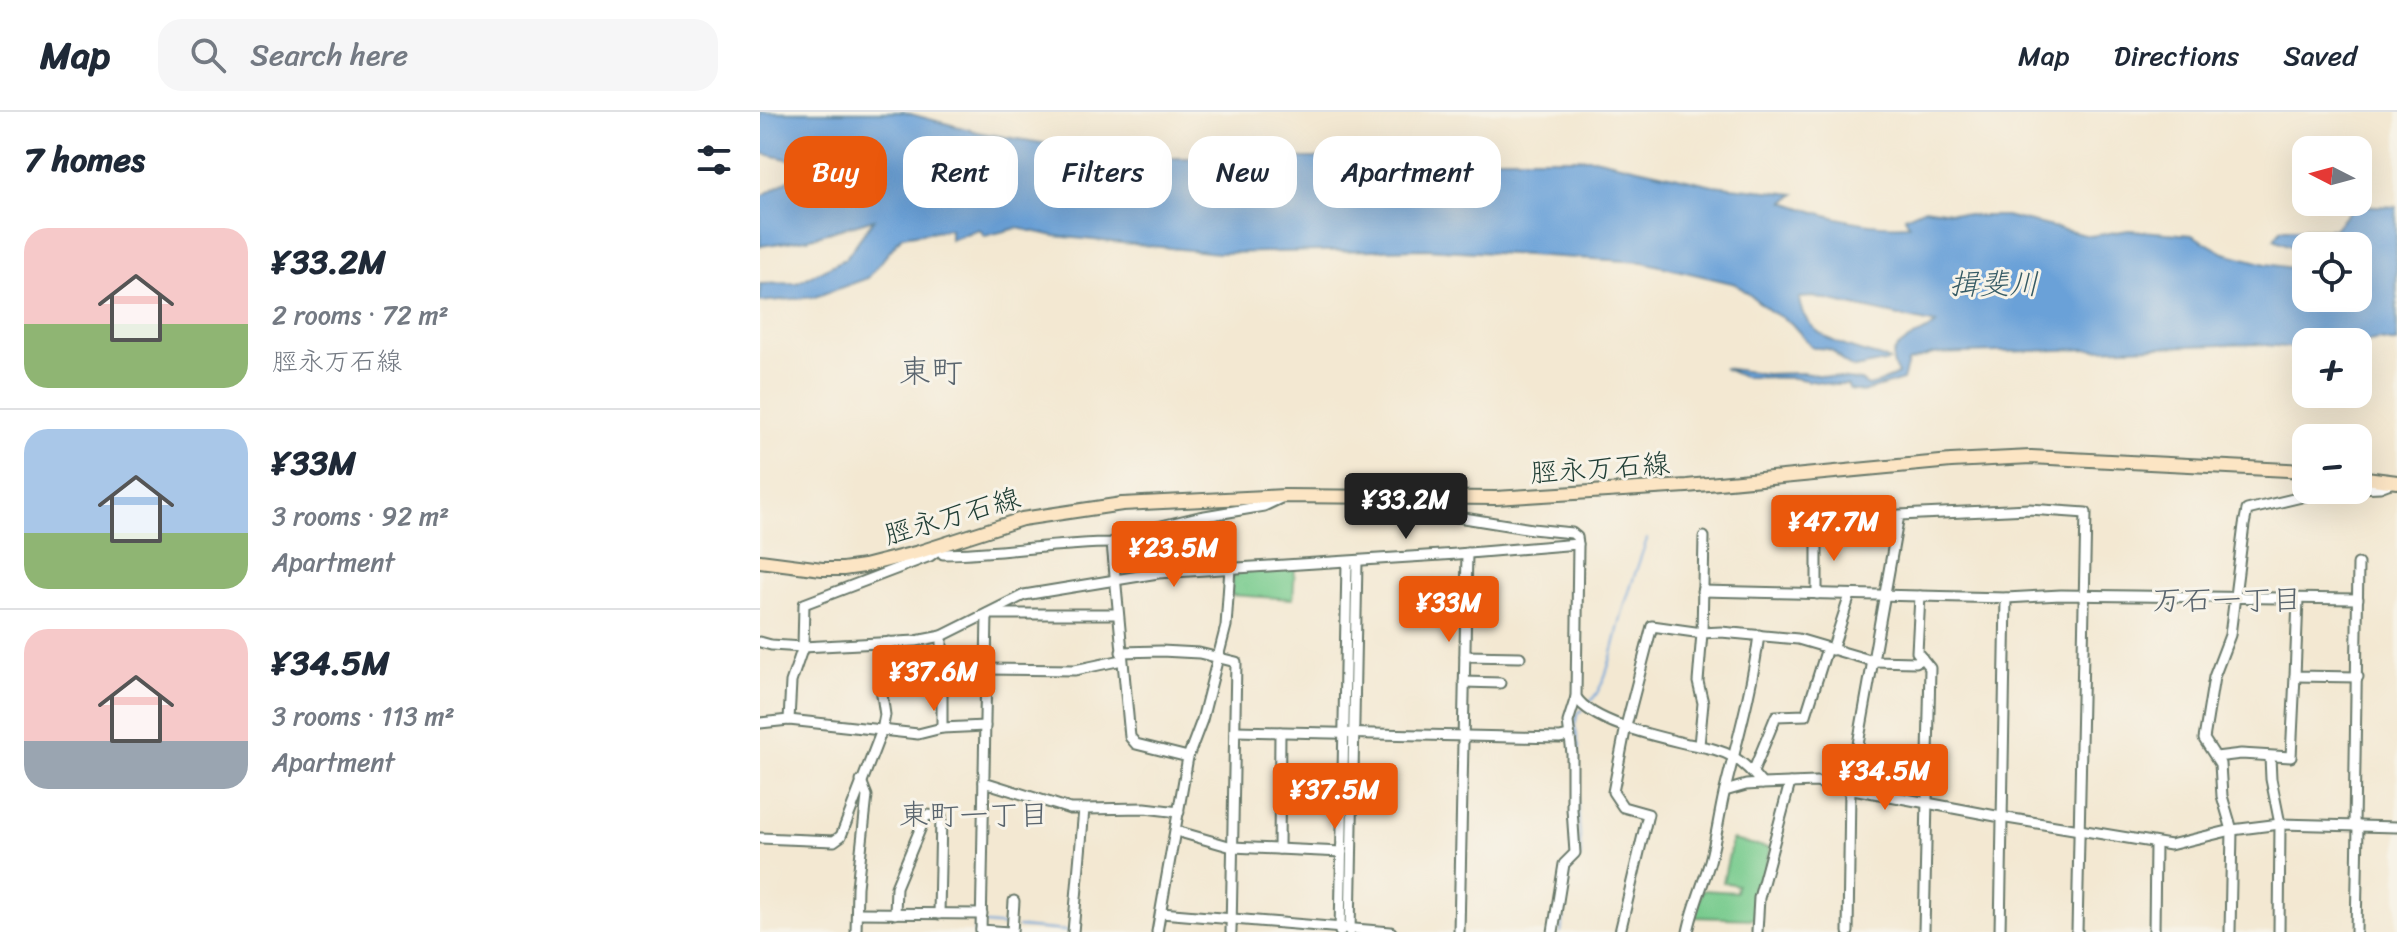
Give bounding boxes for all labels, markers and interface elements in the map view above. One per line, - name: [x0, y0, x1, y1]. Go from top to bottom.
- search box: [158, 19, 718, 91]
- text: Map: [40, 22, 110, 89]
- text: Search here: [250, 28, 408, 82]
- text: Map: [2018, 31, 2070, 80]
- text: Directions: [2114, 31, 2239, 80]
- text: Saved: [2283, 31, 2357, 80]
- icon: search: [186, 33, 230, 77]
- text: 7 homes: [24, 130, 145, 190]
- chip: Buy: [784, 136, 887, 208]
- chip: Rent: [903, 136, 1018, 208]
- chip: Filters: [1034, 136, 1172, 208]
- chip: New: [1188, 136, 1297, 208]
- chip: Apartment: [1313, 136, 1501, 208]
- north arrow: [2292, 136, 2372, 216]
- map controls: [2292, 136, 2372, 504]
- icon: filters: [692, 138, 736, 182]
- text: ¥33.2M: [272, 232, 386, 292]
- button: locate: [2292, 232, 2372, 312]
- water label: 揖斐川: [1949, 257, 2039, 311]
- icon: home: [88, 260, 184, 356]
- text: 2 rooms · 72 m²: [272, 292, 449, 338]
- button: +: [2292, 328, 2372, 408]
- text: 脛永万石線: [272, 338, 402, 384]
- district label: 東町: [899, 343, 963, 400]
- button: −: [2292, 424, 2372, 504]
- text: ¥33M: [272, 433, 356, 493]
- street label: 脛永万石線: [1528, 439, 1672, 497]
- icon: home: [88, 461, 184, 557]
- street label: 脛永万石線: [878, 473, 1026, 559]
- pin: ¥33.2M: [1341, 473, 1471, 541]
- text: ¥33.2M: [1362, 476, 1450, 522]
- text: 3 rooms · 92 m²: [272, 493, 449, 539]
- pin: ¥47.7M: [1769, 495, 1899, 563]
- text: ¥47.7M: [1789, 498, 1879, 544]
- pin: ¥23.5M: [1109, 521, 1239, 589]
- text: ¥23.5M: [1130, 524, 1218, 570]
- text: Apartment: [272, 539, 395, 585]
- district label: 万石一丁目: [2152, 573, 2302, 627]
- pin: ¥33M: [1402, 576, 1496, 644]
- text: ¥33M: [1417, 579, 1481, 625]
- text: ¥34.5M: [272, 633, 390, 693]
- pin: ¥37.6M: [869, 645, 999, 713]
- text: ¥37.6M: [890, 648, 978, 694]
- icon: home: [88, 661, 184, 757]
- text: 3 rooms · 113 m²: [272, 693, 455, 739]
- text: Apartment: [272, 739, 395, 785]
- pin: ¥34.5M: [1820, 744, 1950, 812]
- text: ¥34.5M: [1840, 747, 1930, 793]
- pin: ¥37.5M: [1270, 763, 1400, 831]
- text: ¥37.5M: [1291, 766, 1379, 812]
- district label: 東町一丁目: [899, 788, 1049, 842]

